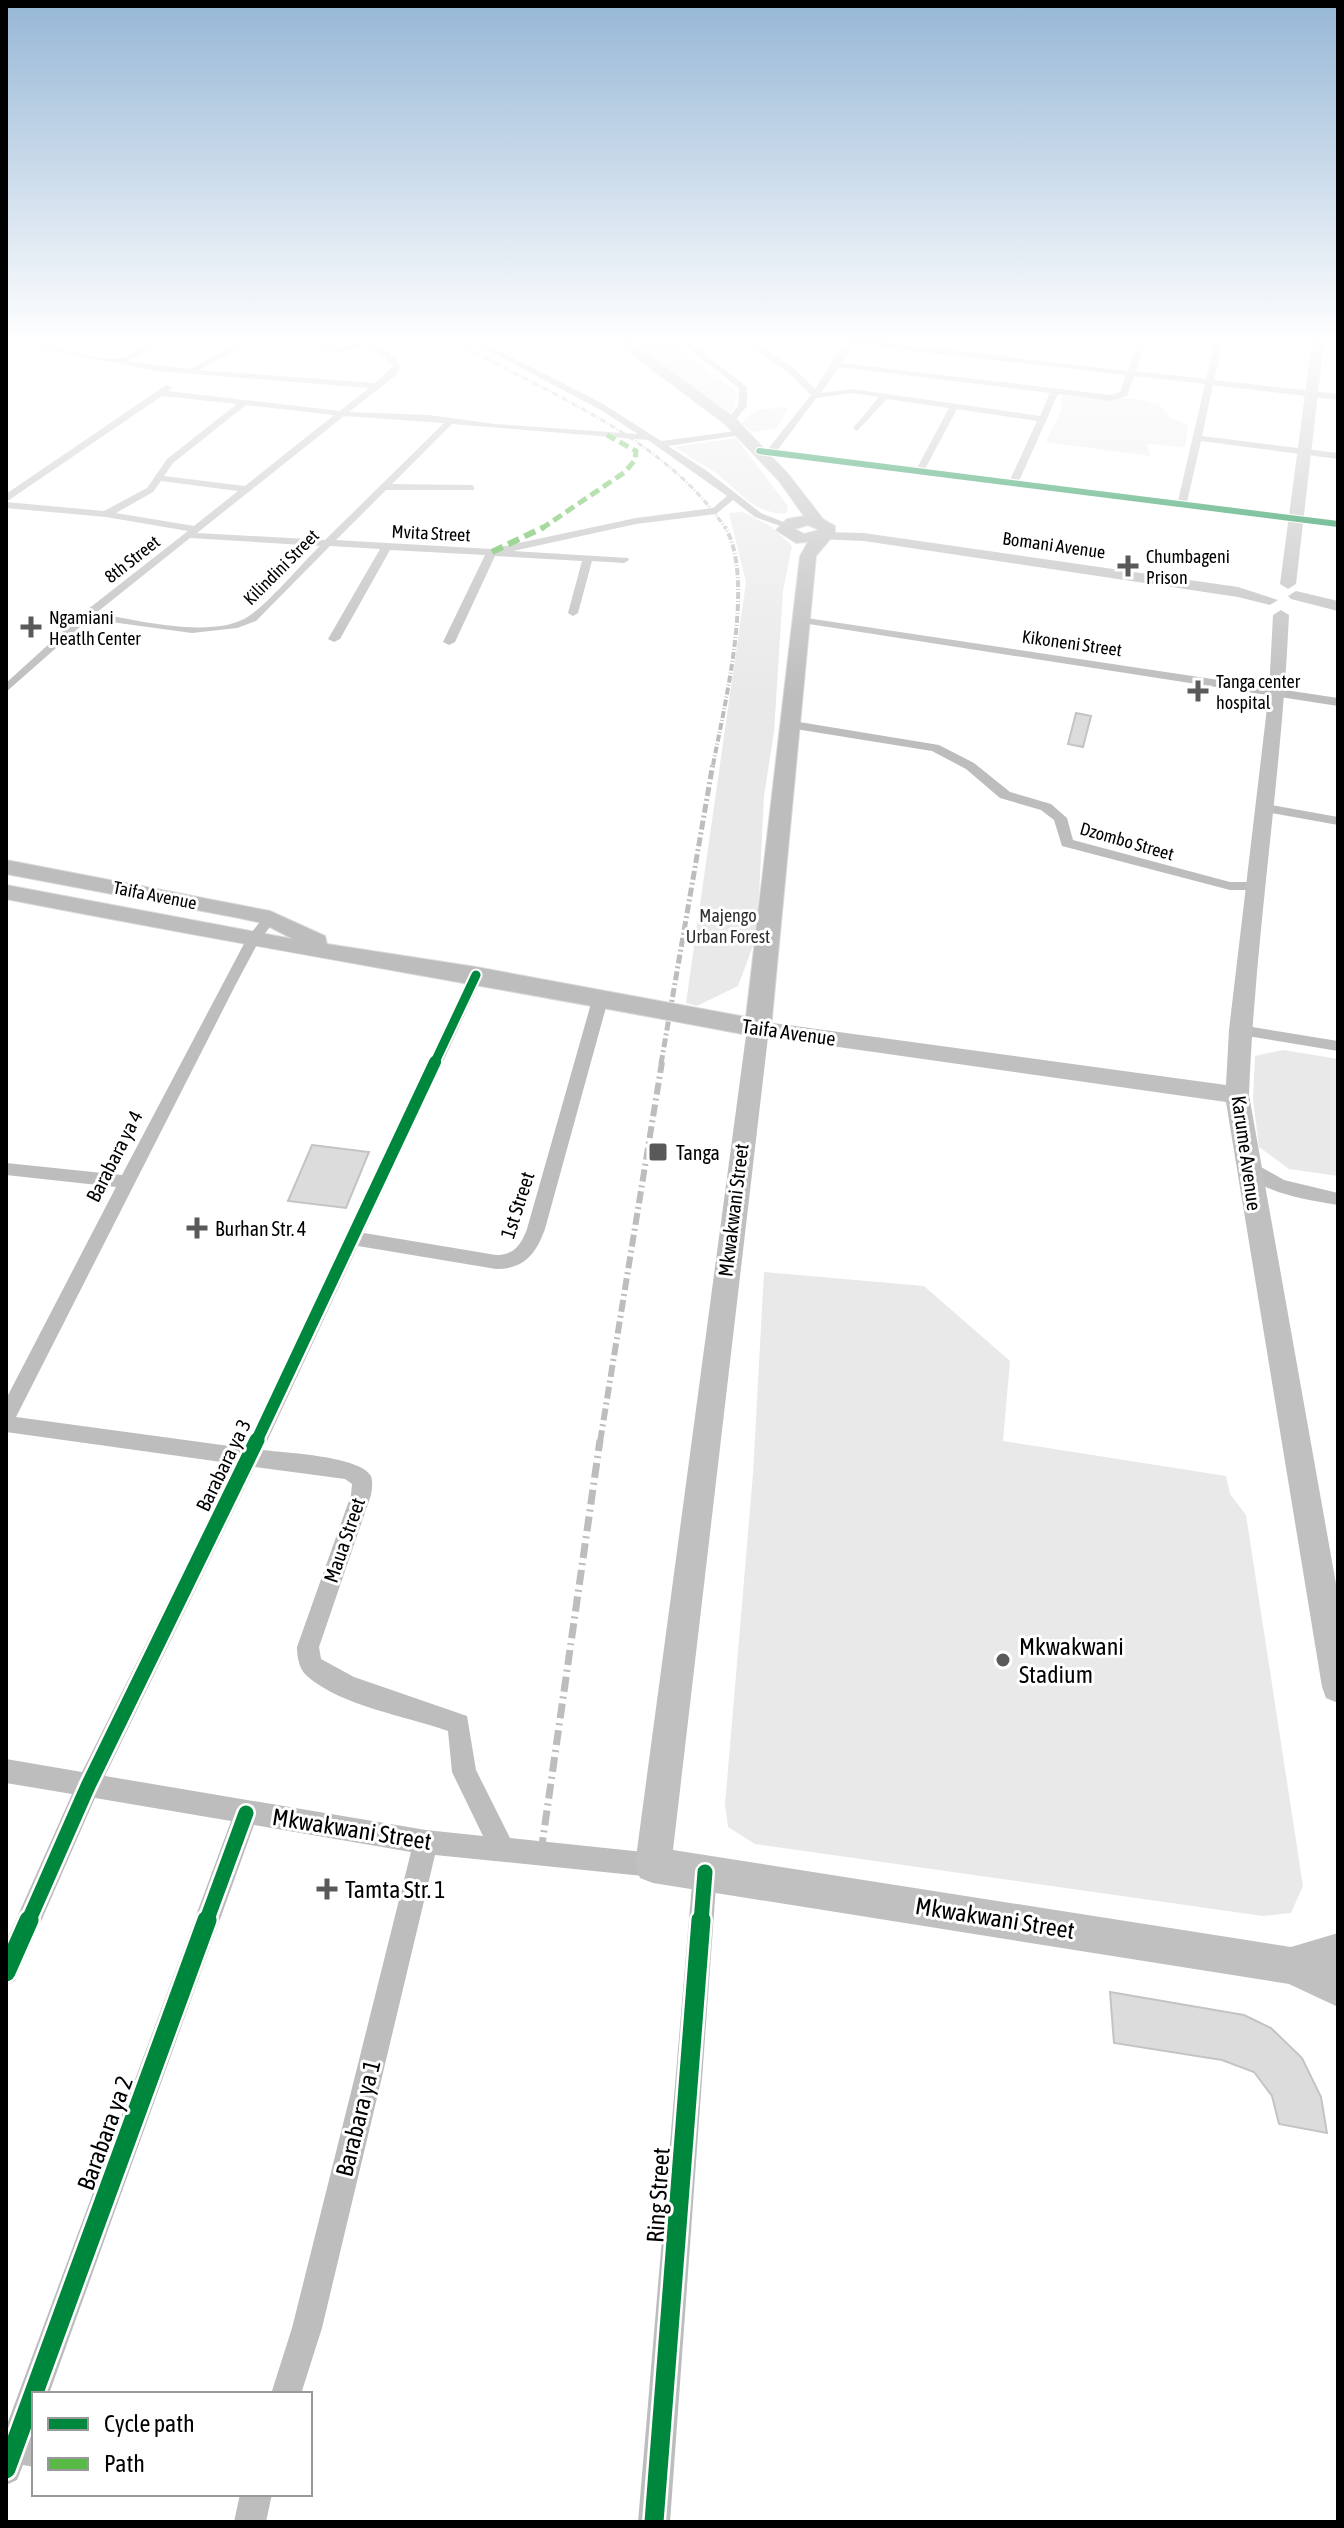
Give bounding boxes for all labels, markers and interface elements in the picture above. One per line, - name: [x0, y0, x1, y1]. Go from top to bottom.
- street label: Mvita Street: [391, 520, 471, 546]
- street label: Kilindini Street: [239, 525, 323, 609]
- street label: Bomani Avenue: [1001, 527, 1107, 563]
- street label: 8th Street: [100, 531, 164, 587]
- place label: Chumbageni Prison: [1146, 546, 1230, 588]
- marker: Chumbageni Prison: [1117, 555, 1139, 577]
- place label: Ngamiani Heatlh Center: [49, 607, 141, 649]
- marker: Ngamiani Heatlh Center: [20, 616, 42, 638]
- street label: Kikoneni Street: [1021, 626, 1123, 660]
- place label: Tanga center hospital: [1216, 671, 1301, 713]
- marker: Tanga center hospital: [1187, 680, 1209, 702]
- street label: Dzombo Street: [1078, 818, 1176, 864]
- street label: Taifa Avenue: [111, 877, 199, 913]
- park label: Majengo Urban Forest: [686, 905, 770, 947]
- street label: Taifa Avenue: [741, 1014, 837, 1050]
- street label: Karume Avenue: [1228, 1094, 1266, 1212]
- street label: Barabara ya 4: [81, 1107, 147, 1205]
- marker: Tanga: [647, 1141, 669, 1163]
- place label: Tanga: [676, 1141, 720, 1164]
- street label: Mkwakwani Street: [713, 1142, 753, 1278]
- street label: 1st Street: [495, 1168, 539, 1241]
- marker: Burhan Str. 4: [186, 1217, 208, 1239]
- place label: Burhan Str. 4: [215, 1217, 306, 1240]
- street label: Barabara ya 3: [191, 1415, 255, 1515]
- street label: Maua Street: [319, 1494, 369, 1585]
- place label: Mkwakwani Stadium: [1019, 1633, 1124, 1688]
- marker: Mkwakwani Stadium: [994, 1651, 1012, 1669]
- street label: Mkwakwani Street: [270, 1803, 434, 1855]
- place label: Tamta Str. 1: [345, 1876, 446, 1903]
- marker: Tamta Str. 1: [316, 1878, 338, 1900]
- street label: Mkwakwani Street: [913, 1892, 1077, 1944]
- street label: Barabara ya 1: [330, 2057, 386, 2179]
- street label: Barabara ya 2: [72, 2072, 138, 2194]
- street label: Ring Street: [641, 2146, 675, 2244]
- legend: [32, 2392, 312, 2496]
- text: Cycle path: [104, 2410, 195, 2437]
- text: Path: [104, 2450, 145, 2477]

